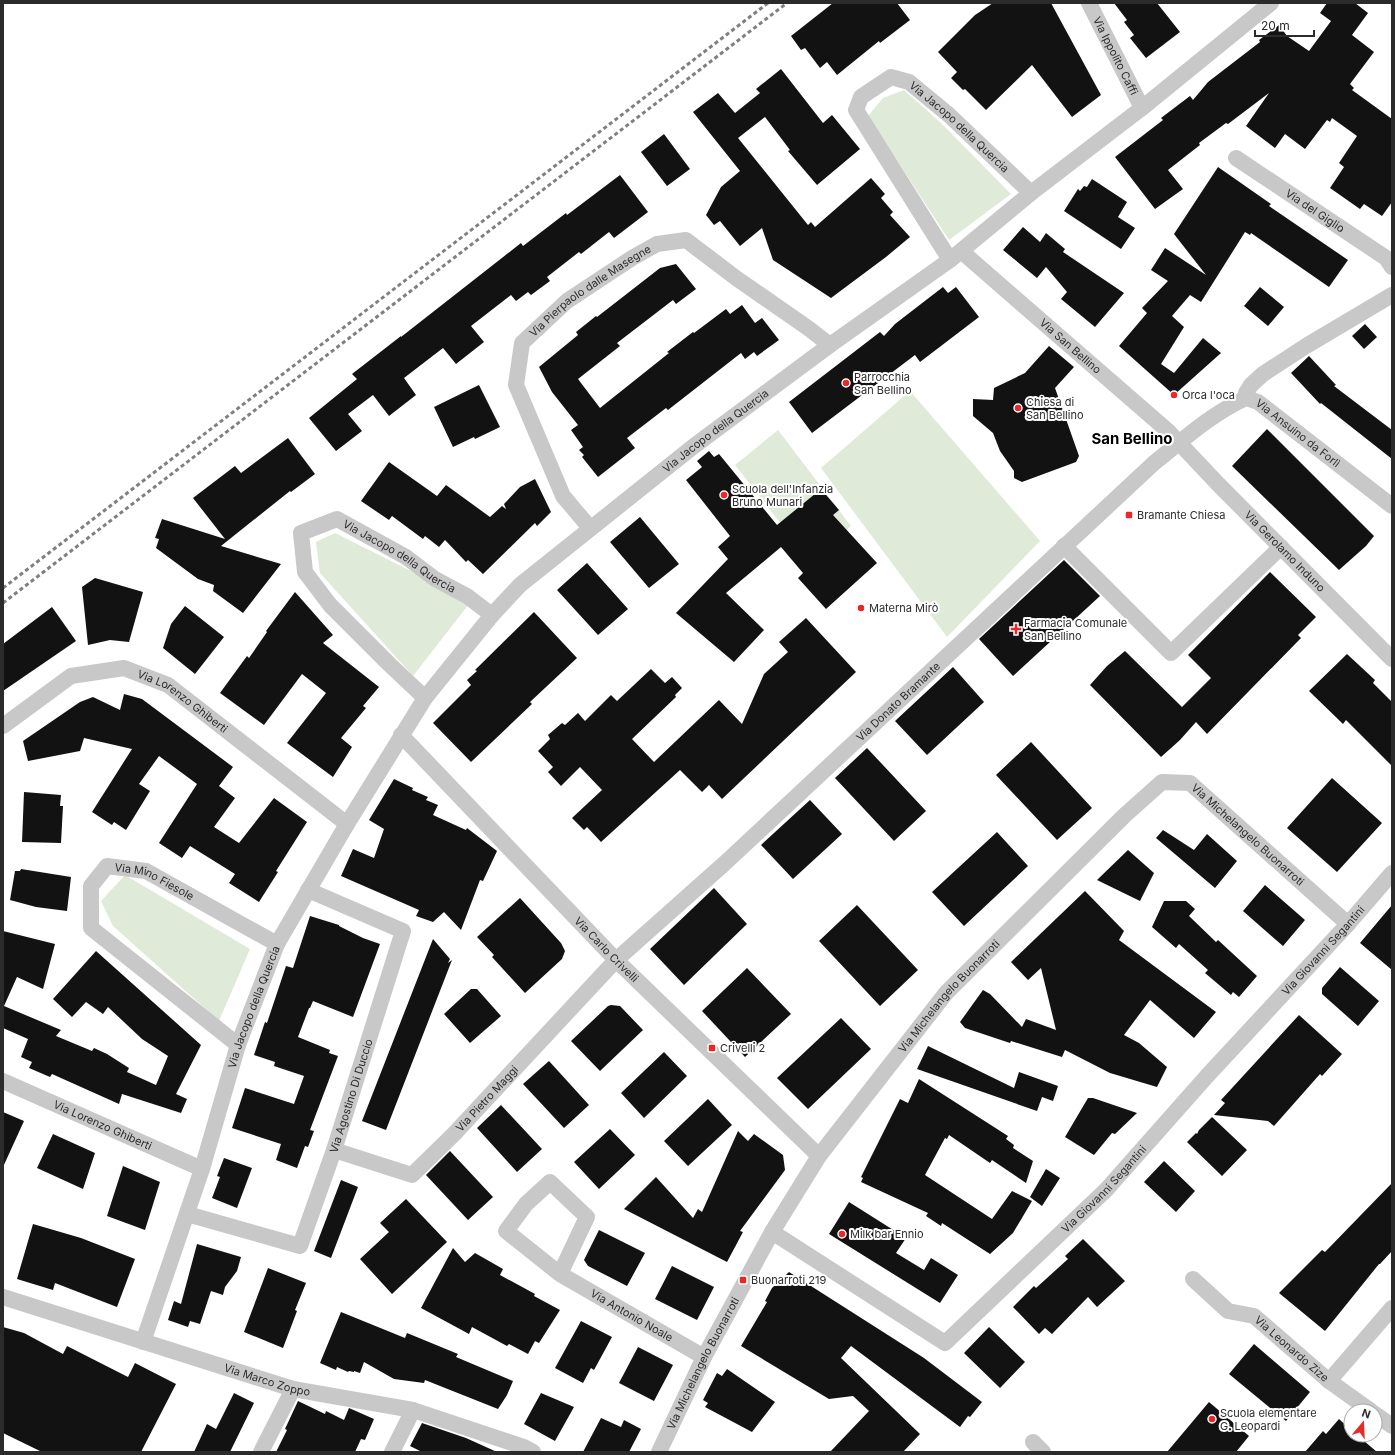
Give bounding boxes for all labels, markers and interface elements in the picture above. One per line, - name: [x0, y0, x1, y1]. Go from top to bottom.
- scale bar: [1255, 12, 1314, 38]
- street label: Via Ippolito Caffi: [1090, 14, 1141, 97]
- text: 20 m: [1261, 18, 1290, 33]
- street label: Via Jacopo della Quercia: [906, 78, 1012, 175]
- street label: Via del Giglio: [1283, 186, 1348, 236]
- street label: Via Pierpaolo dalle Masegne: [526, 242, 653, 340]
- street label: Via San Bellino: [1037, 316, 1104, 377]
- place label: Parrocchia San Bellino: [854, 370, 912, 397]
- marker: Parrocchia San Bellino: [841, 378, 851, 388]
- street label: Via Jacopo della Quercia: [660, 386, 771, 476]
- place label: Orca l'oca: [1182, 388, 1235, 402]
- marker: Orca l'oca: [1169, 390, 1179, 400]
- place label: Chiesa di San Bellino: [1026, 395, 1084, 422]
- street label: Via Ansuino da Forlì: [1253, 396, 1343, 470]
- marker: Chiesa di San Bellino: [1013, 403, 1023, 413]
- district label: San Bellino: [1091, 429, 1173, 448]
- place label: Scuola dell'Infanzia Bruno Munari: [732, 482, 833, 509]
- marker: Scuola dell'Infanzia Bruno Munari: [719, 490, 729, 500]
- place label: Bramante Chiesa: [1137, 508, 1225, 522]
- street label: Via Gerolamo Induno: [1242, 508, 1328, 595]
- marker: Bramante Chiesa: [1124, 510, 1134, 520]
- street label: Via Jacopo della Quercia: [341, 517, 458, 596]
- place label: Materna Mirò: [869, 601, 939, 615]
- marker: Materna Mirò: [856, 603, 866, 613]
- place label: Farmacia Comunale San Bellino: [1024, 616, 1127, 643]
- marker: Farmacia Comunale San Bellino: [1011, 624, 1021, 634]
- street label: Via Donato Bramante: [853, 659, 943, 744]
- street label: Via Lorenzo Ghiberti: [135, 667, 231, 736]
- street label: Via Michelangelo Buonarroti: [1189, 781, 1307, 889]
- street label: Via Mino Fiesole: [114, 860, 197, 903]
- street label: Via Giovanni Segantini: [1279, 903, 1368, 998]
- street label: Via Carlo Crivelli: [571, 914, 642, 985]
- street label: Via Michelangelo Buonarroti: [895, 937, 1003, 1055]
- street label: Via Jacopo della Quercia: [225, 944, 283, 1070]
- street label: Via Agostino Di Duccio: [327, 1037, 376, 1155]
- place label: Crivelli 2: [720, 1041, 765, 1055]
- marker: Crivelli 2: [707, 1043, 717, 1053]
- street label: Via Pietro Maggi: [453, 1063, 521, 1135]
- street label: Via Lorenzo Ghiberti: [51, 1097, 154, 1153]
- street label: Via Giovanni Segantini: [1059, 1142, 1149, 1236]
- place label: Milk bar Ennio: [850, 1227, 924, 1241]
- marker: Milk bar Ennio: [837, 1229, 847, 1239]
- place label: Buonarroti 219: [751, 1273, 826, 1287]
- marker: Buonarroti 219: [738, 1275, 748, 1285]
- street label: Via Antonio Noale: [588, 1286, 675, 1345]
- street label: Via Michelangelo Buonarroti: [664, 1295, 742, 1432]
- street label: Via Leonardo Zize: [1252, 1313, 1332, 1385]
- street label: Via Marco Zoppo: [222, 1361, 312, 1399]
- north arrow: [1343, 1403, 1383, 1443]
- place label: Scuola elementare G. Leopardi: [1220, 1406, 1317, 1433]
- text: N: [1360, 1406, 1373, 1422]
- marker: Scuola elementare G. Leopardi: [1207, 1414, 1217, 1424]

